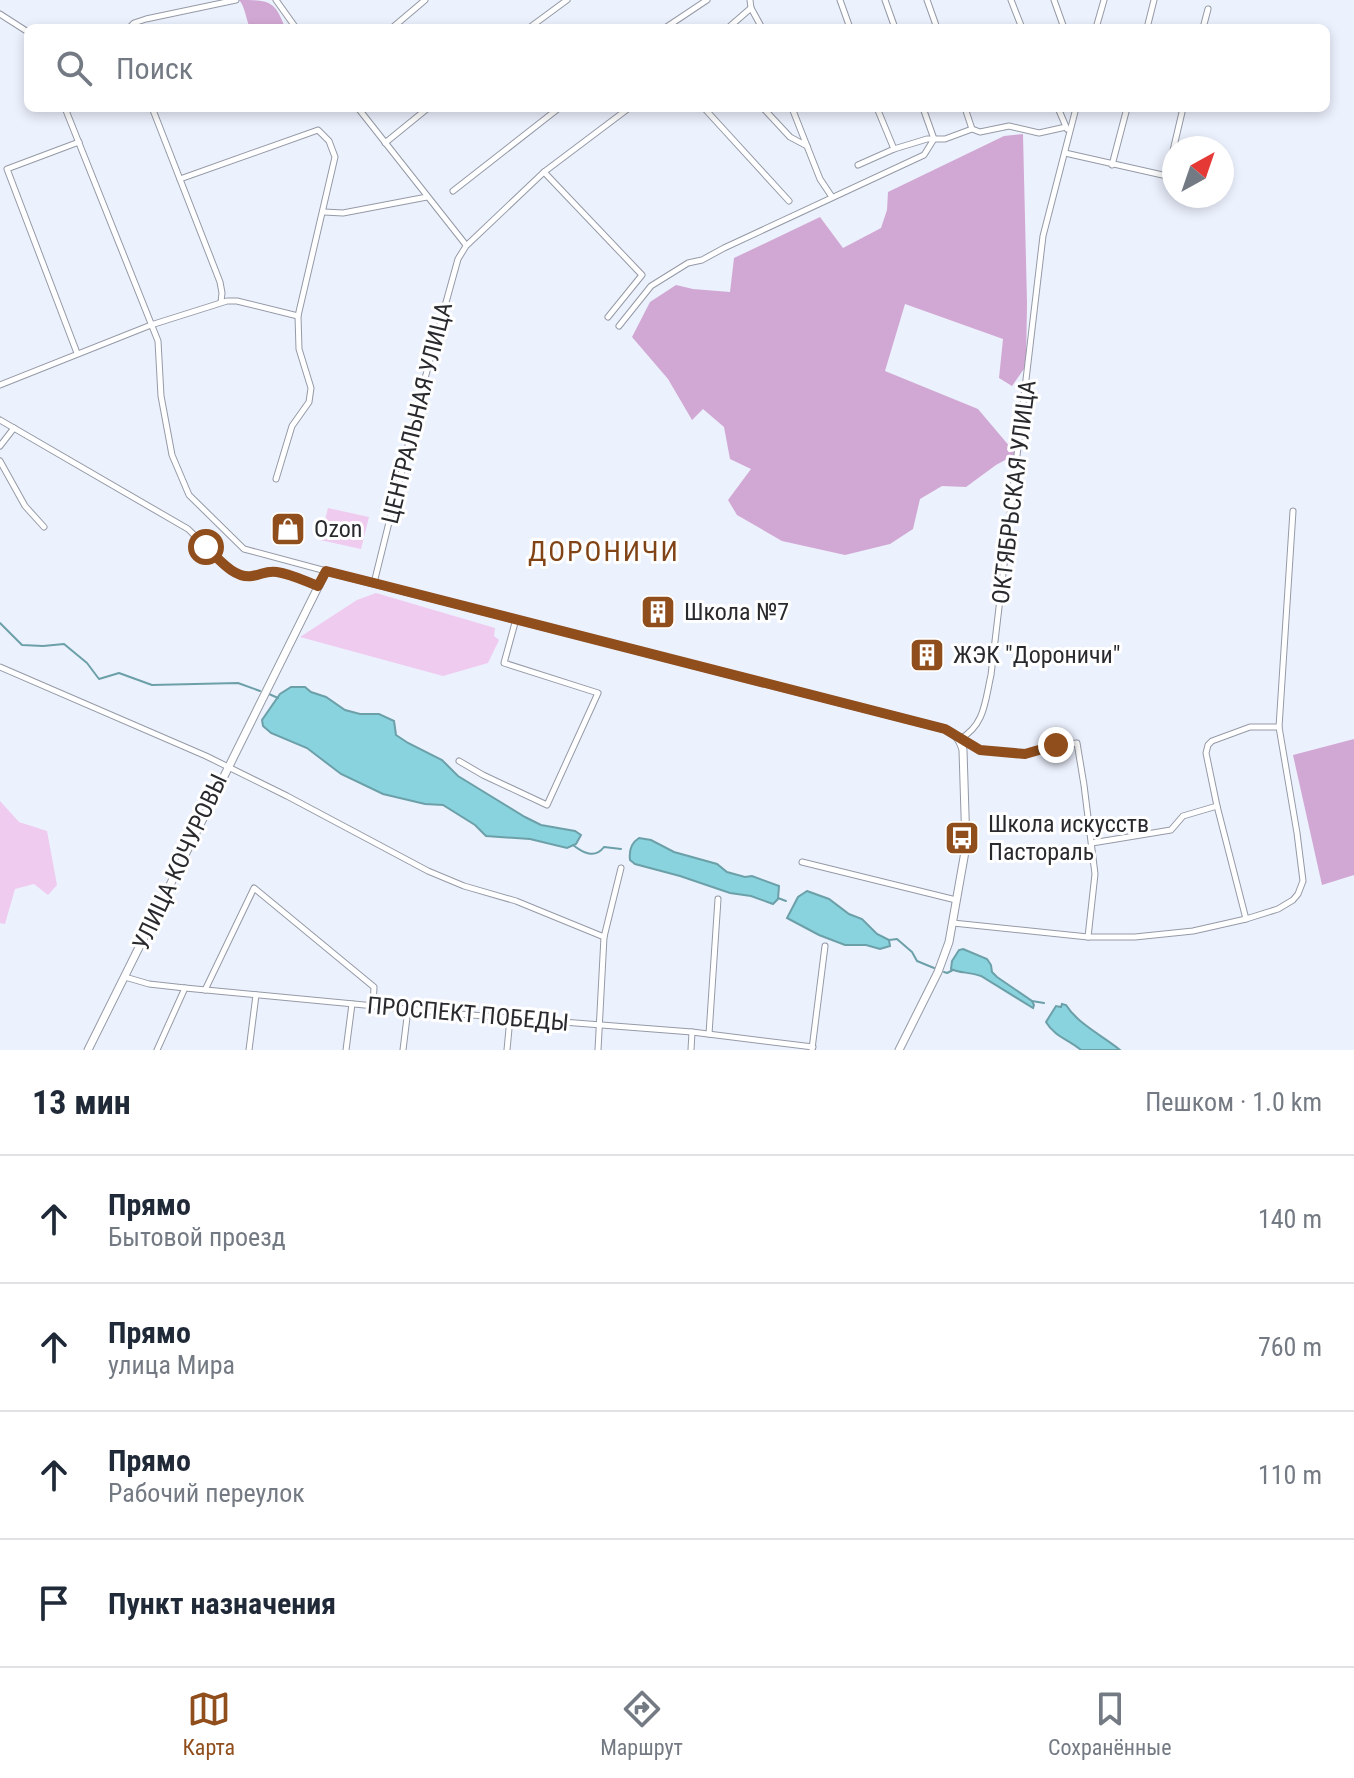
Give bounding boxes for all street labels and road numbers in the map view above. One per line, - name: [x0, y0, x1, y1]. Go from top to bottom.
- street label: ЦЕНТРАЛЬНАЯ УЛИЦА: [376, 299, 458, 527]
- street label: ОКТЯБРЬСКАЯ УЛИЦА: [986, 378, 1042, 605]
- street label: УЛИЦА КОЧУРОВЫ: [127, 769, 233, 955]
- street label: ПРОСПЕКТ ПОБЕДЫ: [366, 991, 570, 1037]

